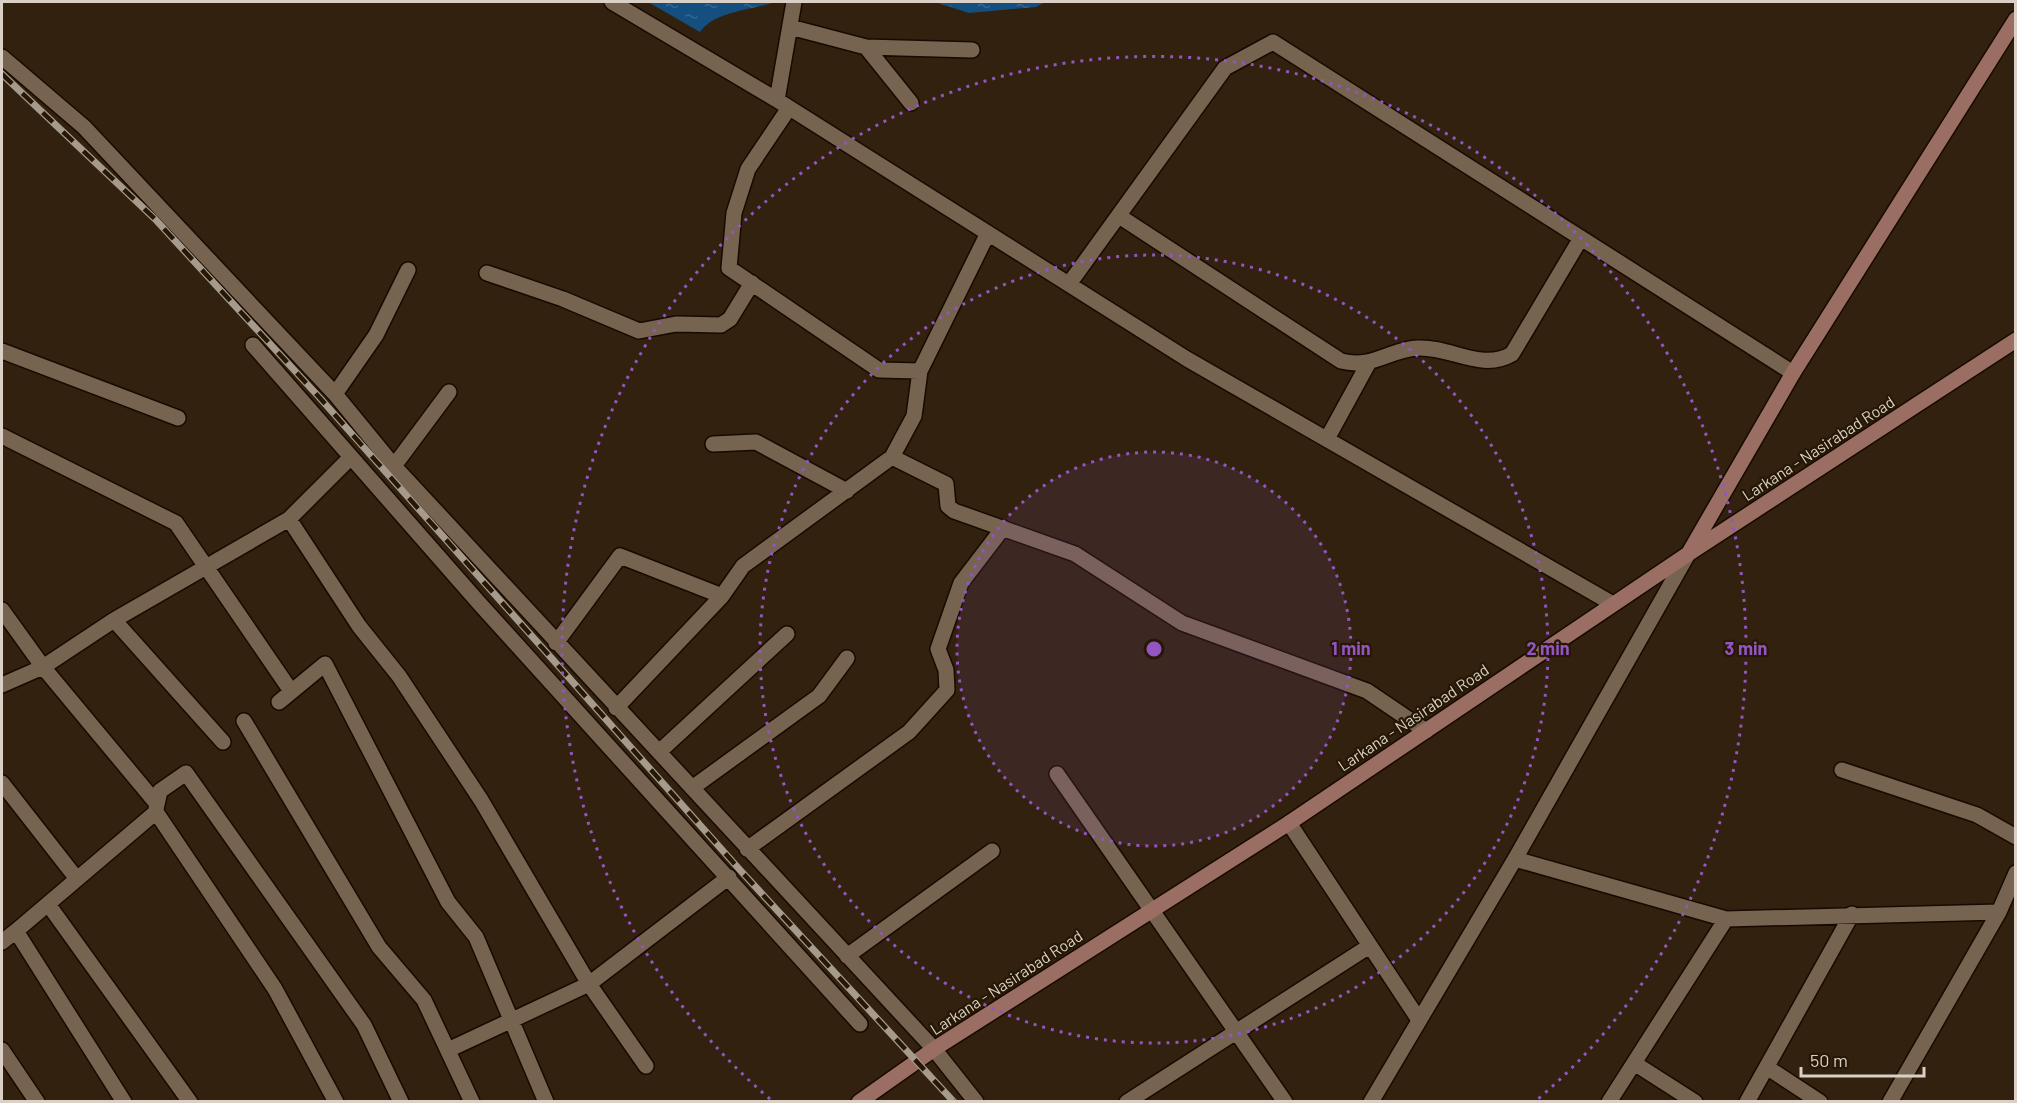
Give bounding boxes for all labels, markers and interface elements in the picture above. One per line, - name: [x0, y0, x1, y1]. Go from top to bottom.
- street label: Larkana - Nasirabad Road: [1738, 392, 1898, 504]
- text: 1 min: [1331, 637, 1371, 659]
- text: 2 min: [1526, 637, 1570, 659]
- text: 3 min: [1725, 637, 1767, 659]
- centre of rings: [1144, 639, 1164, 659]
- street label: Larkana - Nasirabad Road: [1334, 659, 1492, 775]
- street label: Larkana - Nasirabad Road: [926, 926, 1086, 1038]
- scale bar: [1801, 1040, 1924, 1078]
- text: 50 m: [1810, 1049, 1848, 1071]

